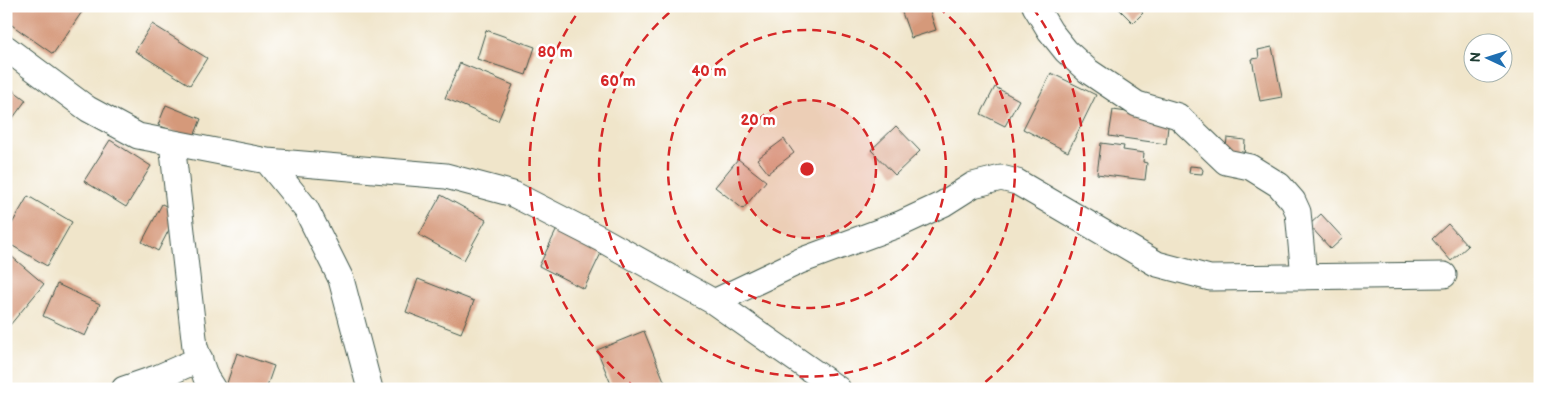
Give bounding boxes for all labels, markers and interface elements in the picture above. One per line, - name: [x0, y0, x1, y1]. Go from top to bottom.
- north arrow: [1464, 32, 1514, 82]
- text: 80 m: [537, 43, 573, 62]
- text: N: [1467, 51, 1484, 63]
- text: 40 m: [691, 62, 727, 81]
- text: 60 m: [600, 72, 636, 91]
- text: 20 m: [741, 111, 776, 130]
- centre of rings: [798, 160, 816, 178]

